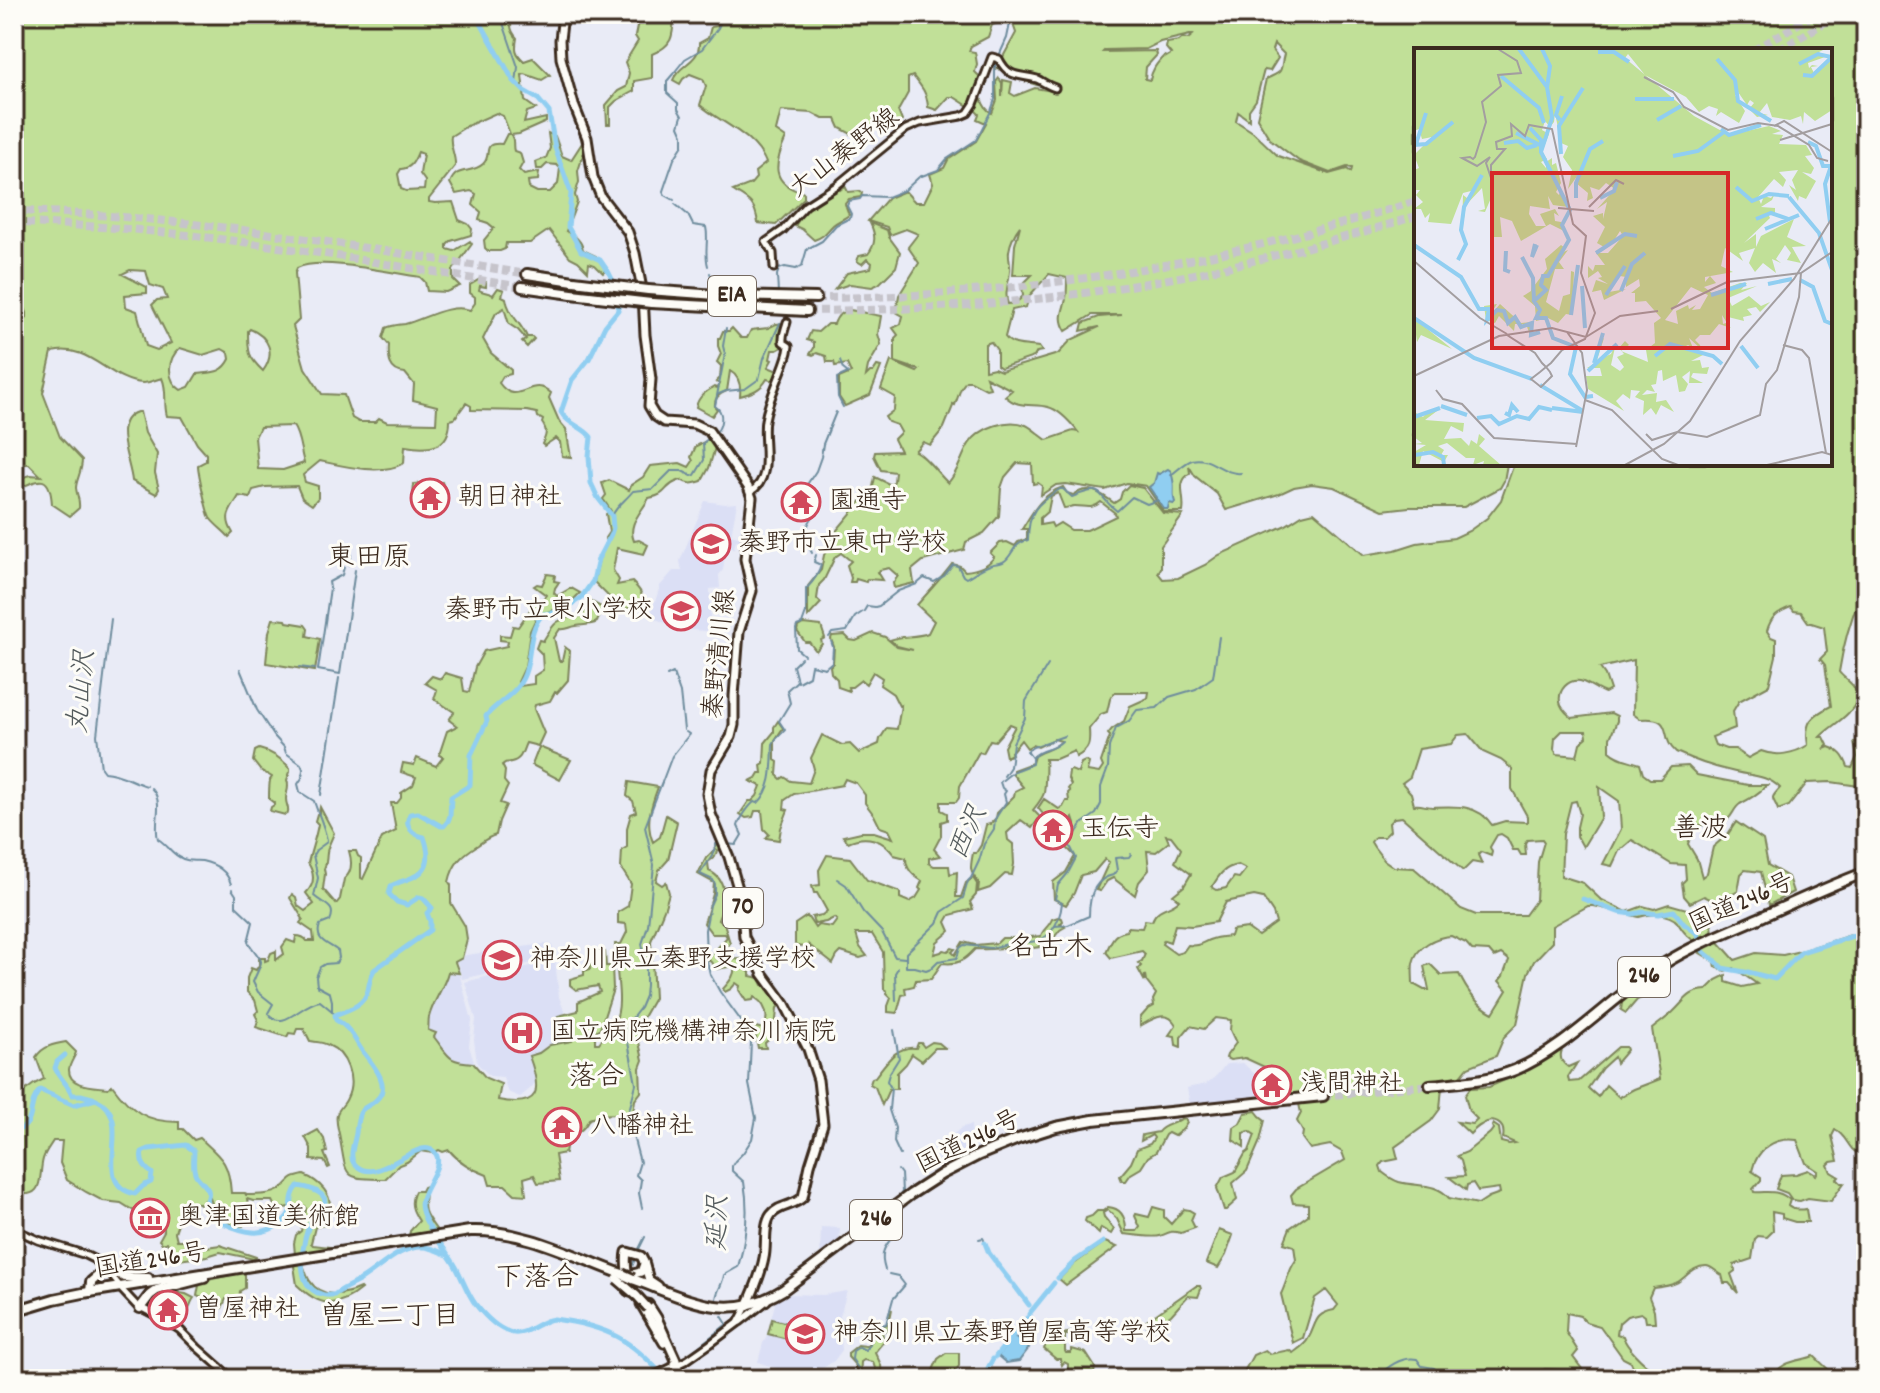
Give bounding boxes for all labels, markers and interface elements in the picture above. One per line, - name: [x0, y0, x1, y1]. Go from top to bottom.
- inset map: [1414, 48, 1832, 466]
- street label: 大山秦野線: [782, 100, 908, 208]
- road number: E1A: [708, 276, 756, 316]
- temple icon: 朝日神社: [409, 477, 451, 519]
- place label: 朝日神社: [458, 480, 562, 517]
- temple icon: 園通寺: [780, 481, 822, 523]
- place label: 園通寺: [829, 484, 907, 521]
- school or university icon: 秦野市立東中学校: [690, 523, 732, 565]
- place label: 秦野市立東中学校: [739, 526, 947, 563]
- district label: 東田原: [327, 540, 411, 580]
- street label: 秦野清川線: [696, 587, 746, 721]
- school or university icon: 秦野市立東小学校: [660, 590, 702, 632]
- place label: 秦野市立東小学校: [445, 593, 653, 630]
- water label: 丸山沢: [60, 647, 108, 736]
- water label: 西沢: [940, 799, 1000, 868]
- temple icon: 玉伝寺: [1032, 809, 1074, 851]
- district label: 善波: [1672, 811, 1728, 851]
- place label: 玉伝寺: [1081, 812, 1159, 849]
- street label: 国道246号: [1683, 864, 1801, 944]
- road number: 70: [723, 888, 763, 928]
- district label: 名古木: [1008, 930, 1092, 970]
- school or university icon: 神奈川県立秦野支援学校: [481, 939, 523, 981]
- place label: 神奈川県立秦野支援学校: [530, 942, 816, 979]
- road number: 246: [1618, 957, 1670, 997]
- hospital icon: 国立病院機構神奈川病院: [501, 1012, 543, 1054]
- place label: 国立病院機構神奈川病院: [550, 1015, 836, 1052]
- district label: 落合: [568, 1059, 624, 1099]
- temple icon: 浅間神社: [1251, 1064, 1293, 1106]
- place label: 浅間神社: [1300, 1067, 1404, 1104]
- street label: 国道246号: [910, 1102, 1028, 1184]
- temple icon: 八幡神社: [541, 1106, 583, 1148]
- place label: 八幡神社: [590, 1109, 694, 1146]
- water label: 延沢: [699, 1193, 741, 1252]
- museum icon: 奥津国道美術館: [129, 1197, 171, 1239]
- place label: 奥津国道美術館: [178, 1200, 360, 1237]
- road number: 246: [850, 1200, 902, 1240]
- street label: 国道246号: [92, 1235, 210, 1289]
- district label: 下落合: [495, 1260, 579, 1300]
- temple icon: 曽屋神社: [147, 1289, 189, 1331]
- place label: 曽屋神社: [196, 1292, 300, 1329]
- district label: 曽屋二丁目: [320, 1299, 460, 1339]
- school or university icon: 神奈川県立秦野曽屋高等学校: [784, 1313, 826, 1355]
- place label: 神奈川県立秦野曽屋高等学校: [833, 1316, 1171, 1353]

